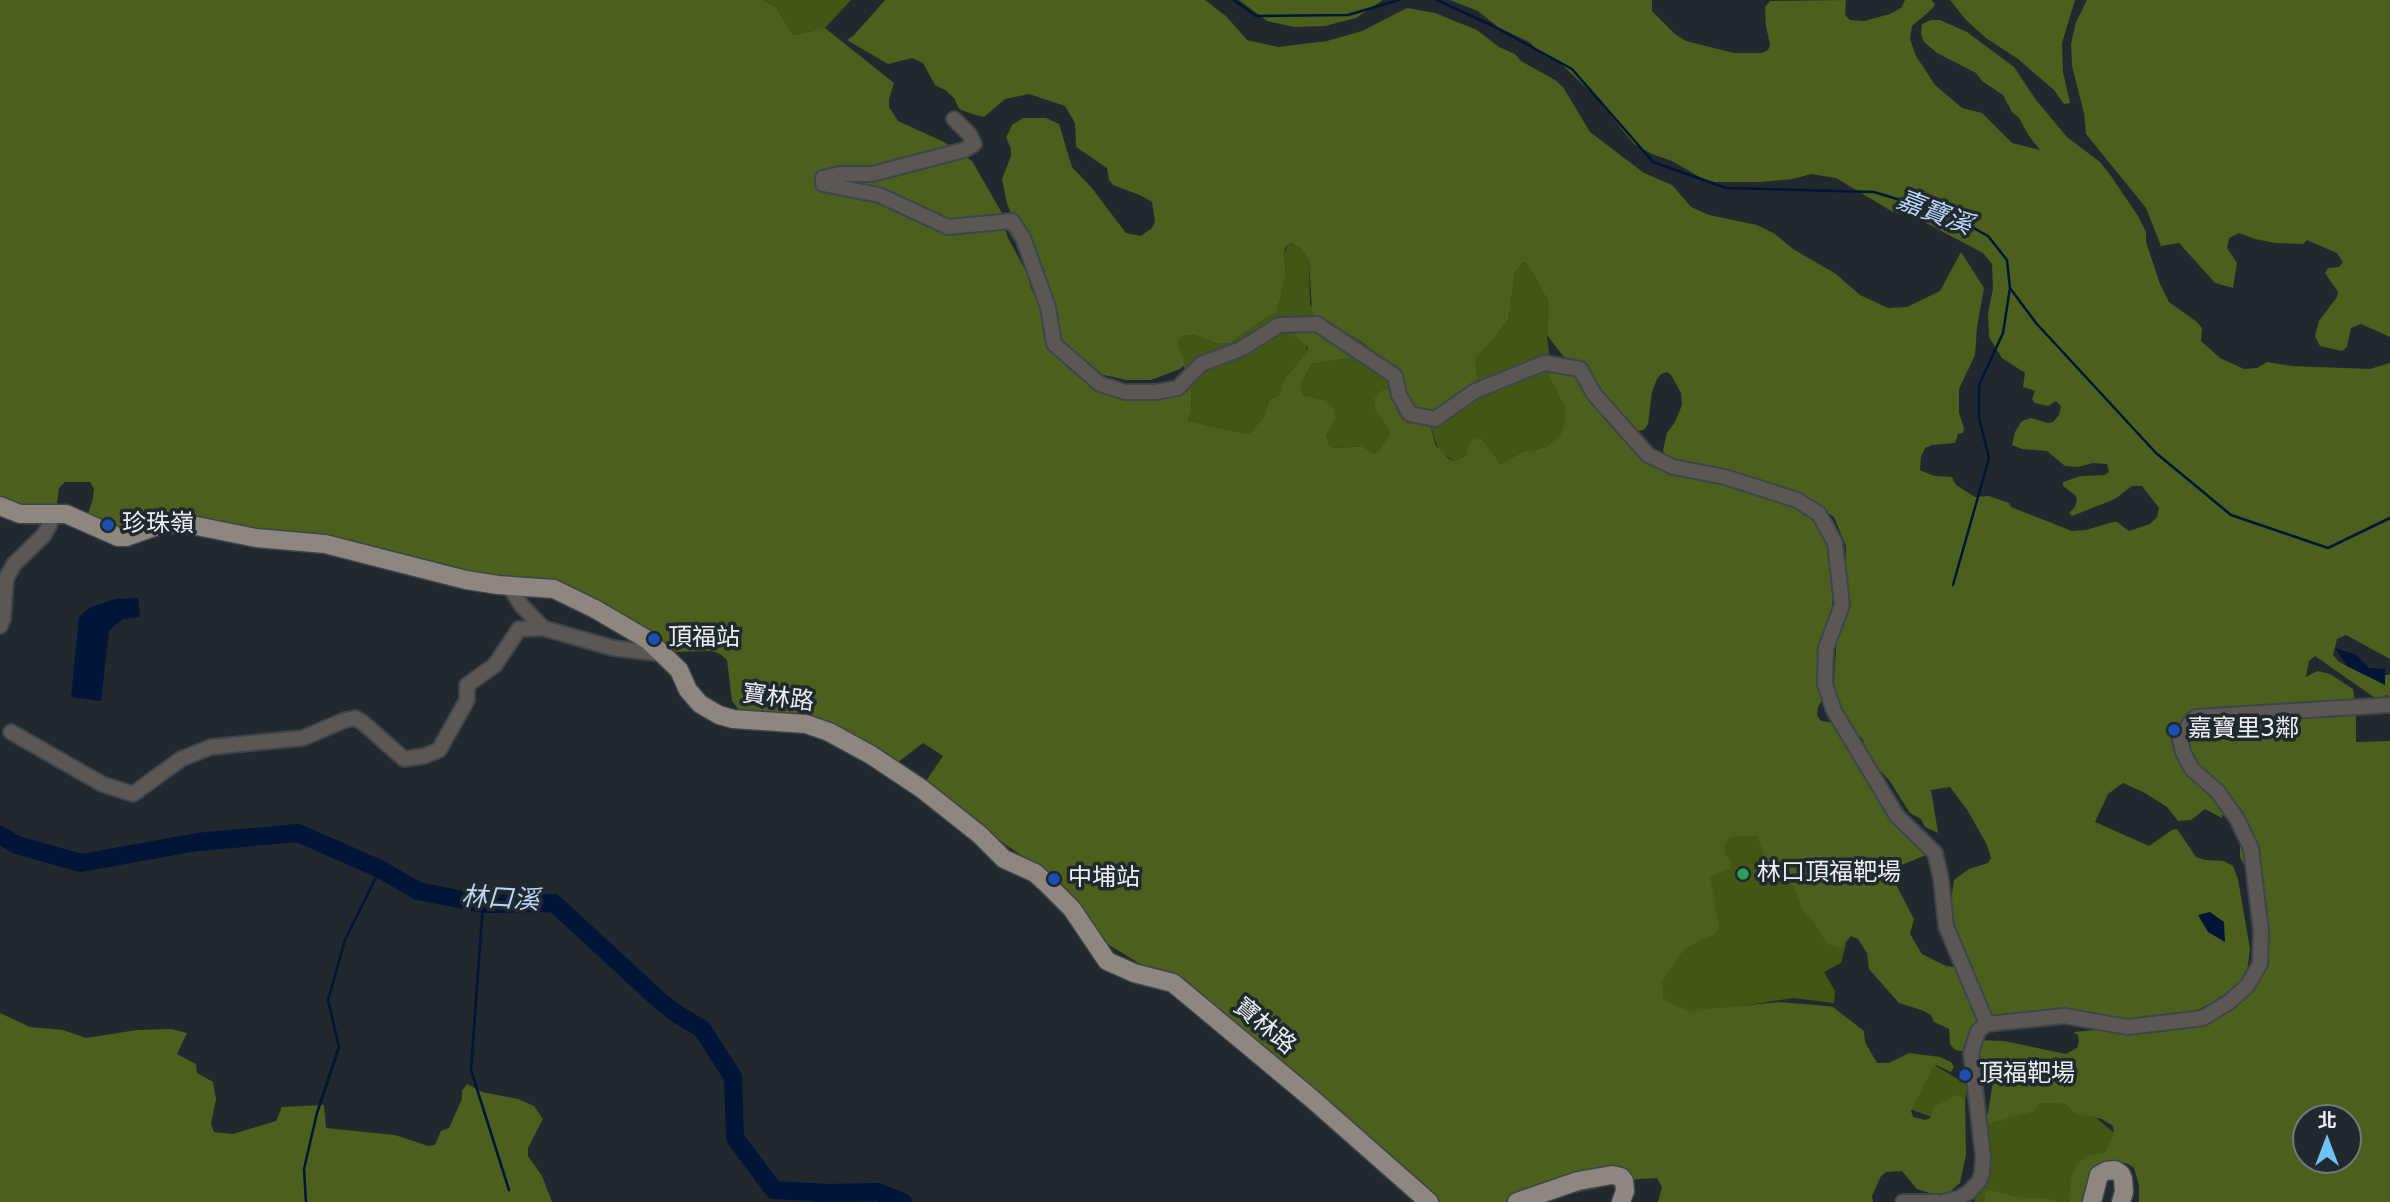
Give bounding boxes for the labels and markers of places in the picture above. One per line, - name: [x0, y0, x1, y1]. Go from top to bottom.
- place label: 珍珠嶺: [122, 511, 194, 539]
- marker: 珍珠嶺: [100, 517, 116, 533]
- place label: 頂福站: [668, 625, 740, 653]
- marker: 頂福站: [646, 631, 662, 647]
- place label: 嘉寶里3鄰: [2188, 716, 2299, 744]
- marker: 嘉寶里3鄰: [2166, 722, 2182, 738]
- place label: 林口頂福靶場: [1757, 860, 1901, 888]
- place label: 中埔站: [1068, 865, 1140, 893]
- marker: 林口頂福靶場: [1735, 866, 1751, 882]
- marker: 中埔站: [1046, 871, 1062, 887]
- place label: 頂福靶場: [1979, 1061, 2075, 1089]
- marker: 頂福靶場: [1957, 1067, 1973, 1083]

